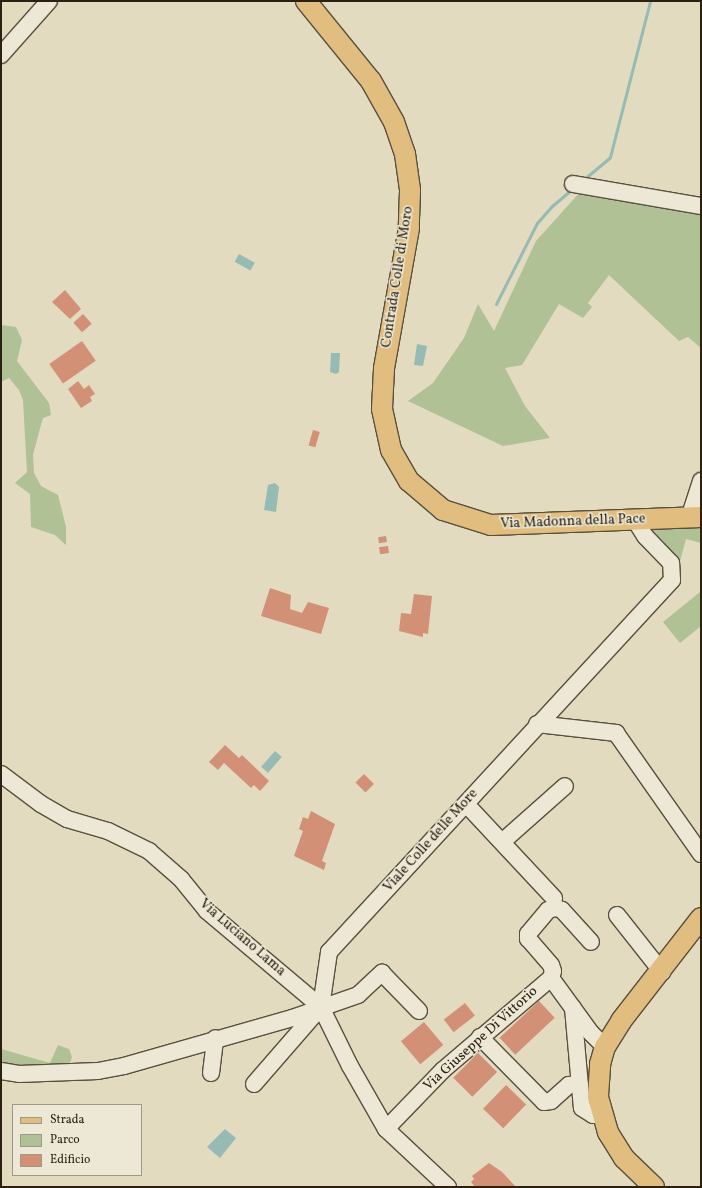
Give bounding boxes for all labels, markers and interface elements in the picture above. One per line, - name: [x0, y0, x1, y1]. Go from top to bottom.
- street label: Contrada Colle di Moro: [379, 205, 417, 349]
- street label: Via Madonna della Pace: [500, 511, 646, 533]
- street label: Viale Colle delle More: [380, 786, 482, 896]
- street label: Via Luciano Lama: [195, 896, 289, 980]
- street label: Via Giuseppe Di Vittorio: [420, 983, 542, 1095]
- legend: [12, 1104, 142, 1176]
- text: Strada: [50, 1112, 85, 1128]
- text: Parco: [50, 1132, 80, 1148]
- text: Edificio: [50, 1152, 90, 1168]

